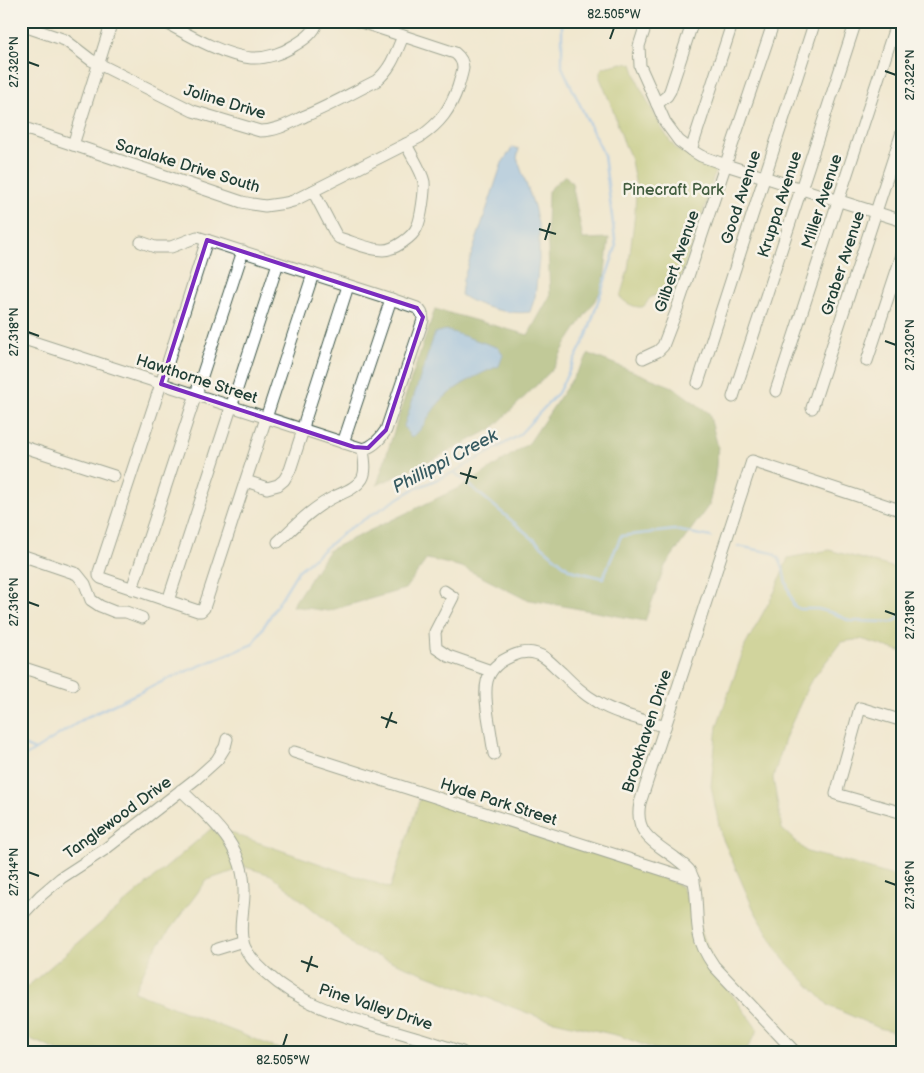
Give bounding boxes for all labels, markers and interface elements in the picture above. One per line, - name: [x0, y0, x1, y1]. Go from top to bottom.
- text: 82.505°W: [587, 7, 641, 22]
- text: 27.320°N: [7, 36, 22, 88]
- text: 27.322°N: [903, 49, 918, 101]
- street label: Joline Drive: [181, 81, 268, 124]
- street label: Saralake Drive South: [113, 135, 262, 197]
- street label: Good Avenue: [717, 148, 766, 247]
- street label: Kruppa Avenue: [754, 148, 807, 260]
- street label: Miller Avenue: [798, 152, 847, 251]
- park label: Pinecraft Park: [622, 181, 724, 200]
- street label: Gilbert Avenue: [651, 207, 704, 315]
- street label: Graber Avenue: [818, 208, 869, 318]
- text: 27.318°N: [7, 308, 22, 356]
- text: 27.320°N: [903, 319, 918, 371]
- street label: Hawthorne Street: [133, 351, 260, 408]
- water label: Phillippi Creek: [389, 424, 502, 498]
- text: 27.316°N: [7, 578, 22, 626]
- text: 27.318°N: [903, 591, 918, 639]
- street label: Brookhaven Drive: [619, 667, 676, 795]
- street label: Tanglewood Drive: [60, 773, 176, 864]
- street label: Hyde Park Street: [438, 775, 559, 830]
- text: 27.314°N: [7, 848, 22, 896]
- text: 27.316°N: [903, 861, 918, 909]
- street label: Pine Valley Drive: [316, 980, 435, 1035]
- text: 82.505°W: [256, 1053, 310, 1068]

